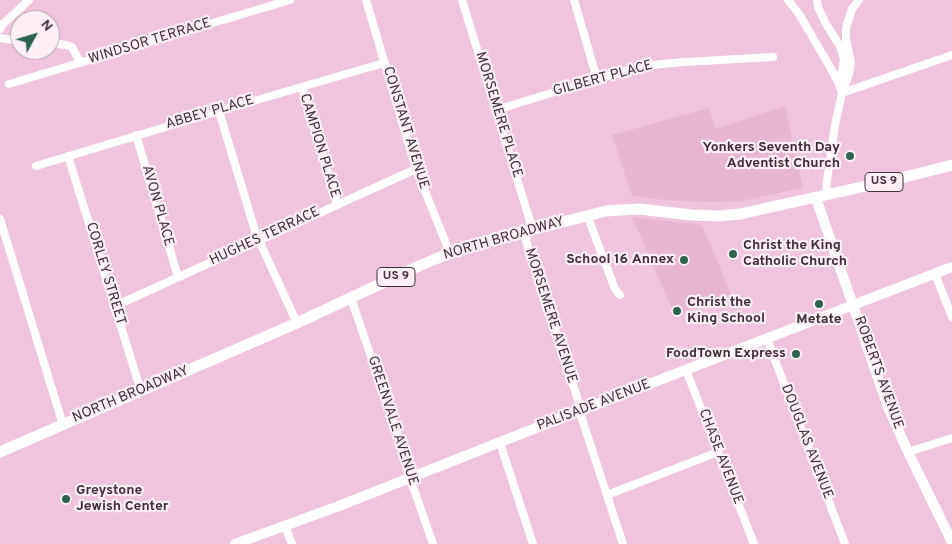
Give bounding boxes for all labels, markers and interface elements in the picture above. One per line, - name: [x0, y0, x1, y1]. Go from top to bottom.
- north arrow: [10, 10, 60, 60]
- street label: WINDSOR TERRACE: [87, 15, 213, 69]
- text: N: [36, 17, 56, 35]
- street label: MORSEMERE PLACE: [471, 50, 525, 180]
- street label: GILBERT PLACE: [551, 58, 655, 100]
- street label: CONSTANT AVENUE: [378, 65, 432, 191]
- street label: ABBEY PLACE: [164, 92, 256, 134]
- street label: CAMPION PLACE: [295, 92, 343, 200]
- place label: Yonkers Seventh Day Adventist Church: [702, 140, 840, 172]
- marker: Yonkers Seventh Day Adventist Church: [844, 150, 856, 162]
- street label: AVON PLACE: [137, 164, 177, 248]
- road number: US 9: [865, 172, 903, 192]
- street label: HUGHES TERRACE: [207, 204, 323, 270]
- street label: NORTH BROADWAY: [442, 214, 566, 264]
- street label: CORLEY STREET: [81, 220, 129, 328]
- place label: Christ the King Catholic Church: [743, 238, 847, 270]
- street label: MORSEMERE AVENUE: [520, 246, 580, 386]
- marker: Christ the King Catholic Church: [727, 248, 739, 260]
- place label: School 16 Annex: [566, 252, 674, 268]
- marker: School 16 Annex: [678, 254, 690, 266]
- road number: US 9: [377, 268, 415, 286]
- place label: Christ the King School: [687, 295, 765, 328]
- marker: Metate: [813, 298, 825, 310]
- marker: Christ the King School: [671, 305, 683, 317]
- place label: Metate: [796, 312, 842, 328]
- street label: ROBERTS AVENUE: [850, 314, 906, 432]
- place label: FoodTown Express: [666, 346, 786, 362]
- marker: FoodTown Express: [790, 348, 802, 360]
- street label: GREENVALE AVENUE: [363, 354, 421, 488]
- street label: NORTH BROADWAY: [70, 363, 192, 427]
- street label: PALISADE AVENUE: [535, 377, 653, 435]
- street label: DOUGLAS AVENUE: [776, 382, 836, 502]
- street label: CHASE AVENUE: [694, 407, 746, 507]
- place label: Greystone Jewish Center: [76, 483, 169, 516]
- marker: Greystone Jewish Center: [60, 493, 72, 505]

